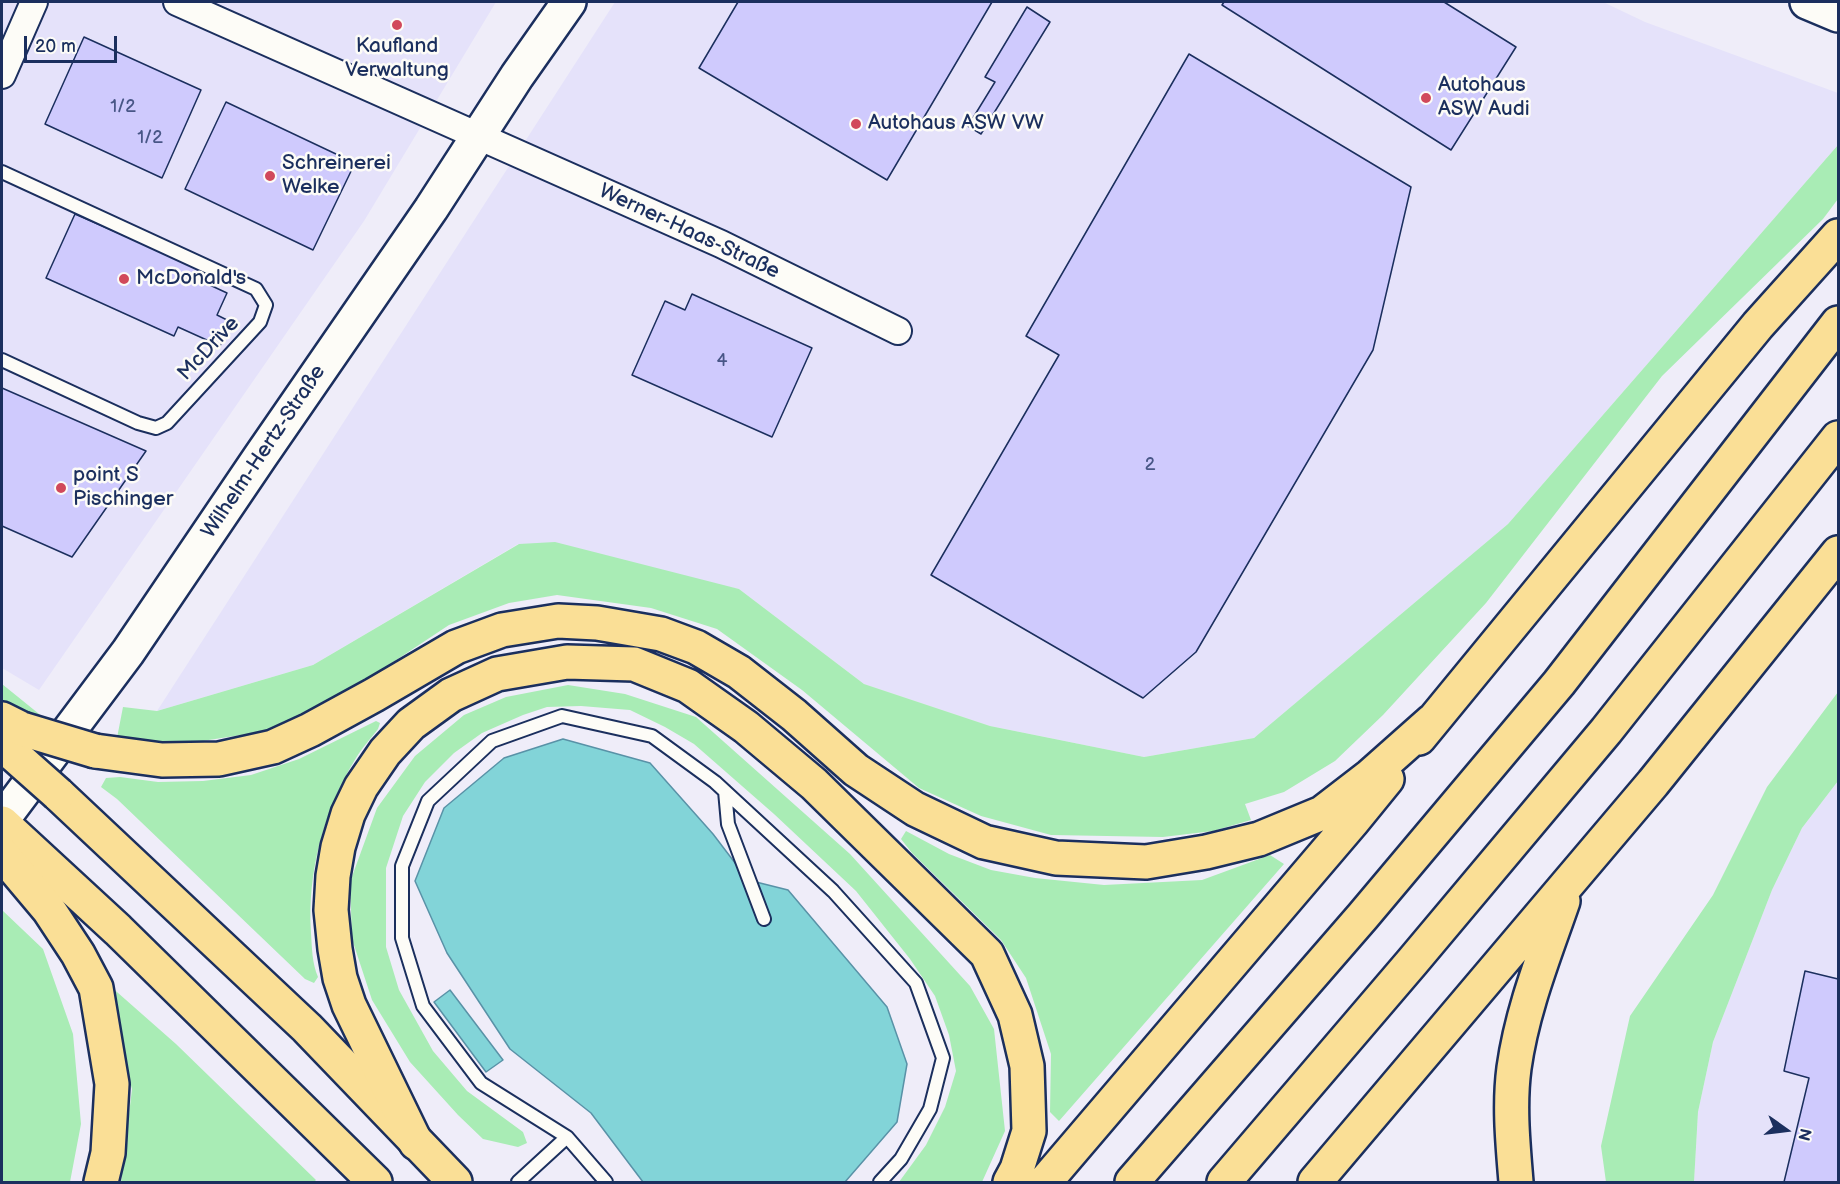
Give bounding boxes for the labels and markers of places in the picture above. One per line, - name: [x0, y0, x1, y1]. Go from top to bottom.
- marker: Kaufland Verwaltung: [390, 18, 404, 32]
- place label: Kaufland Verwaltung: [345, 34, 449, 84]
- place label: Autohaus ASW Audi: [1438, 73, 1530, 123]
- marker: Autohaus ASW Audi: [1419, 91, 1433, 105]
- place label: Autohaus ASW VW: [868, 111, 1044, 137]
- marker: Autohaus ASW VW: [849, 117, 863, 131]
- place label: Schreinerei Welke: [282, 151, 391, 201]
- marker: Schreinerei Welke: [263, 169, 277, 183]
- place label: McDonald's: [136, 266, 246, 292]
- marker: McDonald's: [117, 272, 131, 286]
- place label: point S Pischinger: [73, 463, 173, 513]
- marker: point S Pischinger: [54, 481, 68, 495]

